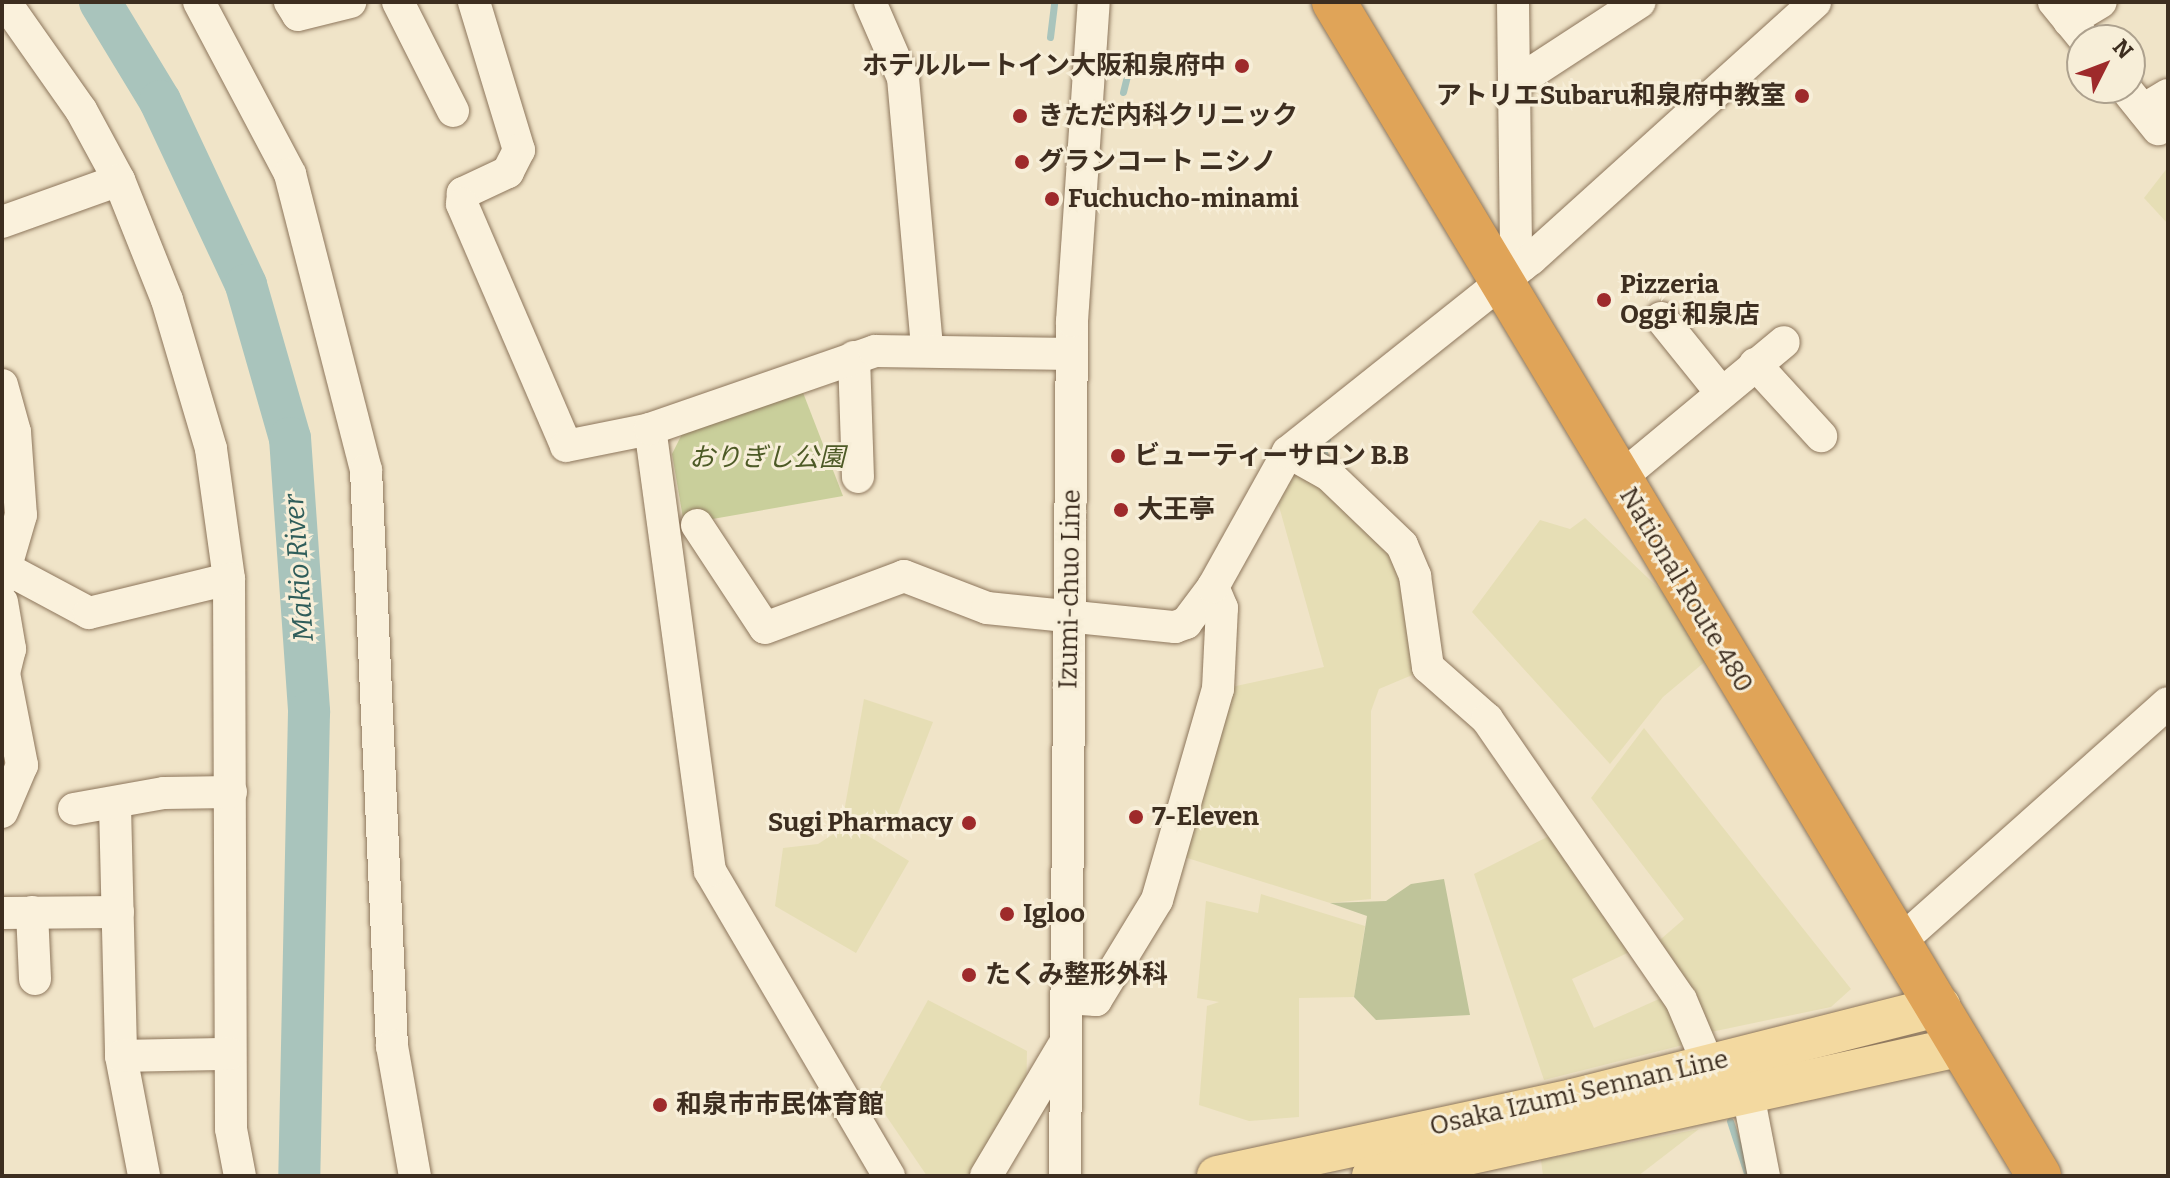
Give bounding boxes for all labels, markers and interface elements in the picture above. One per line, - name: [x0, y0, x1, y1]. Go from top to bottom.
- north arrow: [2066, 24, 2146, 104]
- text: N: [2107, 34, 2138, 64]
- place label: ホテルルートイン大阪和泉府中: [862, 50, 1226, 82]
- marker: ホテルルートイン大阪和泉府中: [1233, 57, 1251, 75]
- place label: アトリエSubaru和泉府中教室: [1436, 80, 1786, 112]
- marker: アトリエSubaru和泉府中教室: [1793, 87, 1811, 105]
- place label: きただ内科クリニック: [1038, 100, 1298, 132]
- marker: きただ内科クリニック: [1009, 105, 1031, 127]
- place label: グランコート ニシノ: [1038, 146, 1277, 178]
- marker: グランコート ニシノ: [1013, 153, 1031, 171]
- place label: Fuchucho-minami: [1068, 183, 1299, 215]
- marker: Fuchucho-minami: [1043, 190, 1061, 208]
- place label: Pizzeria Oggi 和泉店: [1620, 269, 1760, 330]
- marker: Pizzeria Oggi 和泉店: [1595, 291, 1613, 309]
- place label: ビューティーサロン B.B: [1134, 440, 1411, 472]
- park label: おりぎし公園: [689, 442, 845, 474]
- marker: ビューティーサロン B.B: [1109, 447, 1127, 465]
- street label: National Route 480: [1613, 482, 1759, 698]
- street label: Izumi-chuo Line: [1053, 489, 1087, 689]
- water label: Makio River: [277, 493, 321, 643]
- place label: 大王亭: [1137, 494, 1215, 526]
- marker: 大王亭: [1112, 501, 1130, 519]
- place label: 7-Eleven: [1152, 801, 1259, 833]
- place label: Sugi Pharmacy: [768, 807, 953, 839]
- marker: 7-Eleven: [1127, 808, 1145, 826]
- marker: Sugi Pharmacy: [960, 814, 978, 832]
- place label: Igloo: [1023, 898, 1085, 930]
- marker: Igloo: [998, 905, 1016, 923]
- place label: たくみ整形外科: [985, 959, 1167, 991]
- marker: たくみ整形外科: [960, 966, 978, 984]
- street label: Osaka Izumi Sennan Line: [1427, 1043, 1731, 1143]
- place label: 和泉市市民体育館: [676, 1089, 884, 1121]
- marker: 和泉市市民体育館: [651, 1096, 669, 1114]

